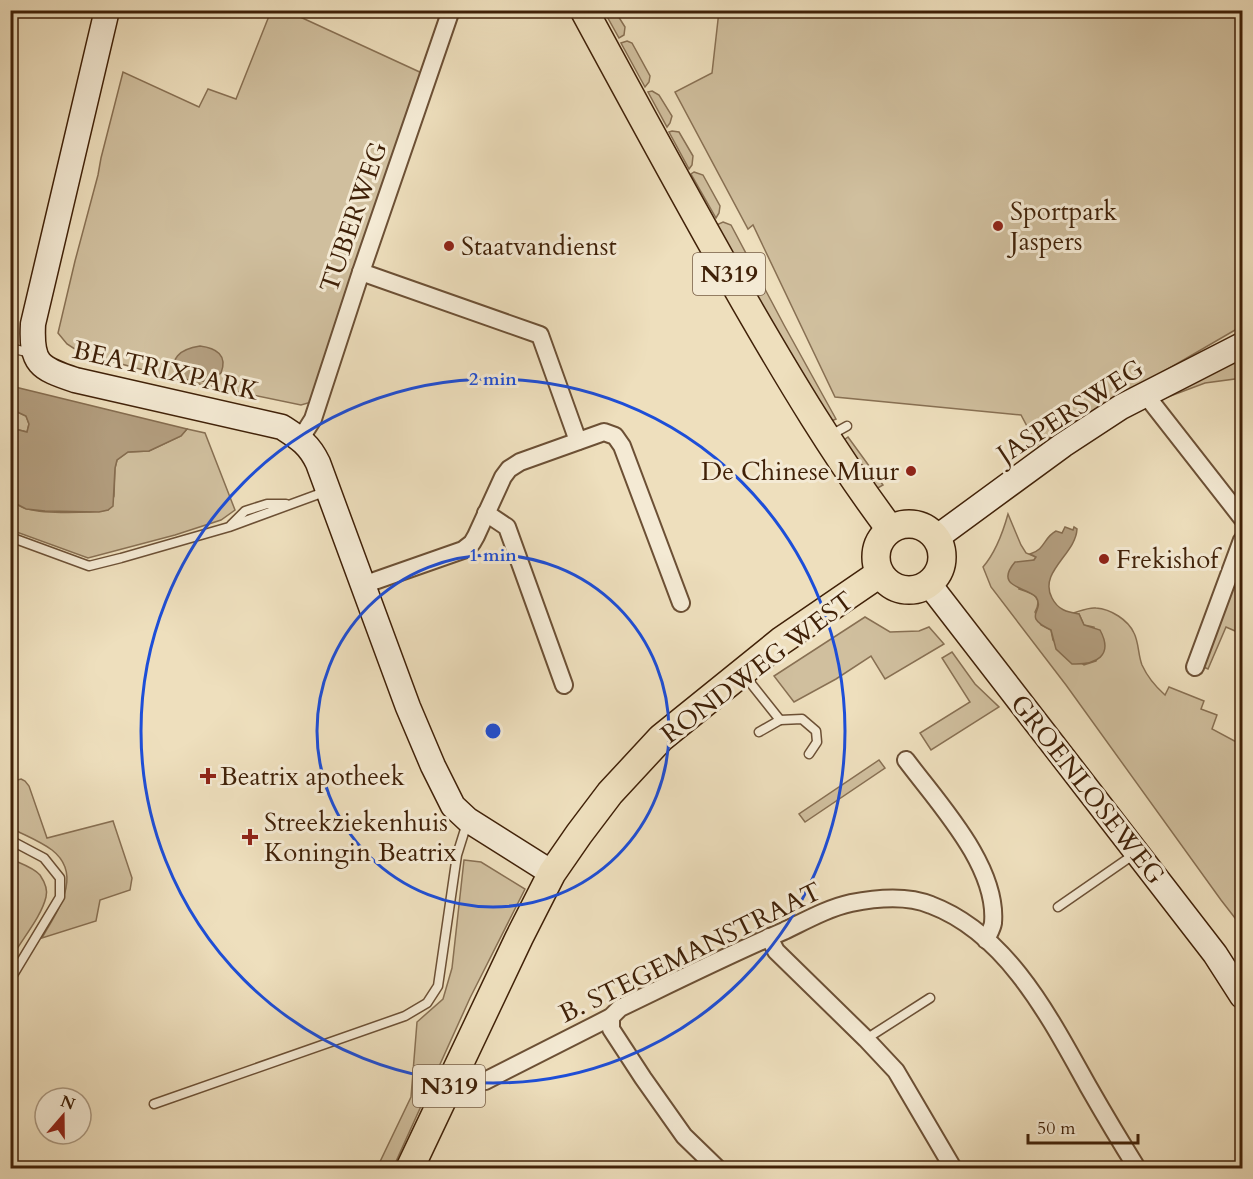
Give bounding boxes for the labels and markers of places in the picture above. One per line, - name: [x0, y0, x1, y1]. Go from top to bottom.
- place label: Sportpark Jaspers: [1006, 194, 1117, 259]
- marker: Sportpark Jaspers: [991, 219, 1005, 233]
- place label: Staatvandienst: [461, 229, 617, 264]
- marker: Staatvandienst: [442, 239, 456, 253]
- place label: De Chinese Muur: [701, 454, 900, 489]
- marker: De Chinese Muur: [904, 464, 918, 478]
- place label: Frekishof: [1116, 542, 1222, 577]
- marker: Frekishof: [1097, 552, 1111, 566]
- centre of rings: [483, 721, 503, 741]
- place label: Beatrix apotheek: [220, 759, 405, 794]
- marker: Beatrix apotheek: [201, 769, 215, 783]
- place label: Streekziekenhuis Koningin Beatrix: [264, 805, 457, 870]
- marker: Streekziekenhuis Koningin Beatrix: [241, 828, 259, 846]

